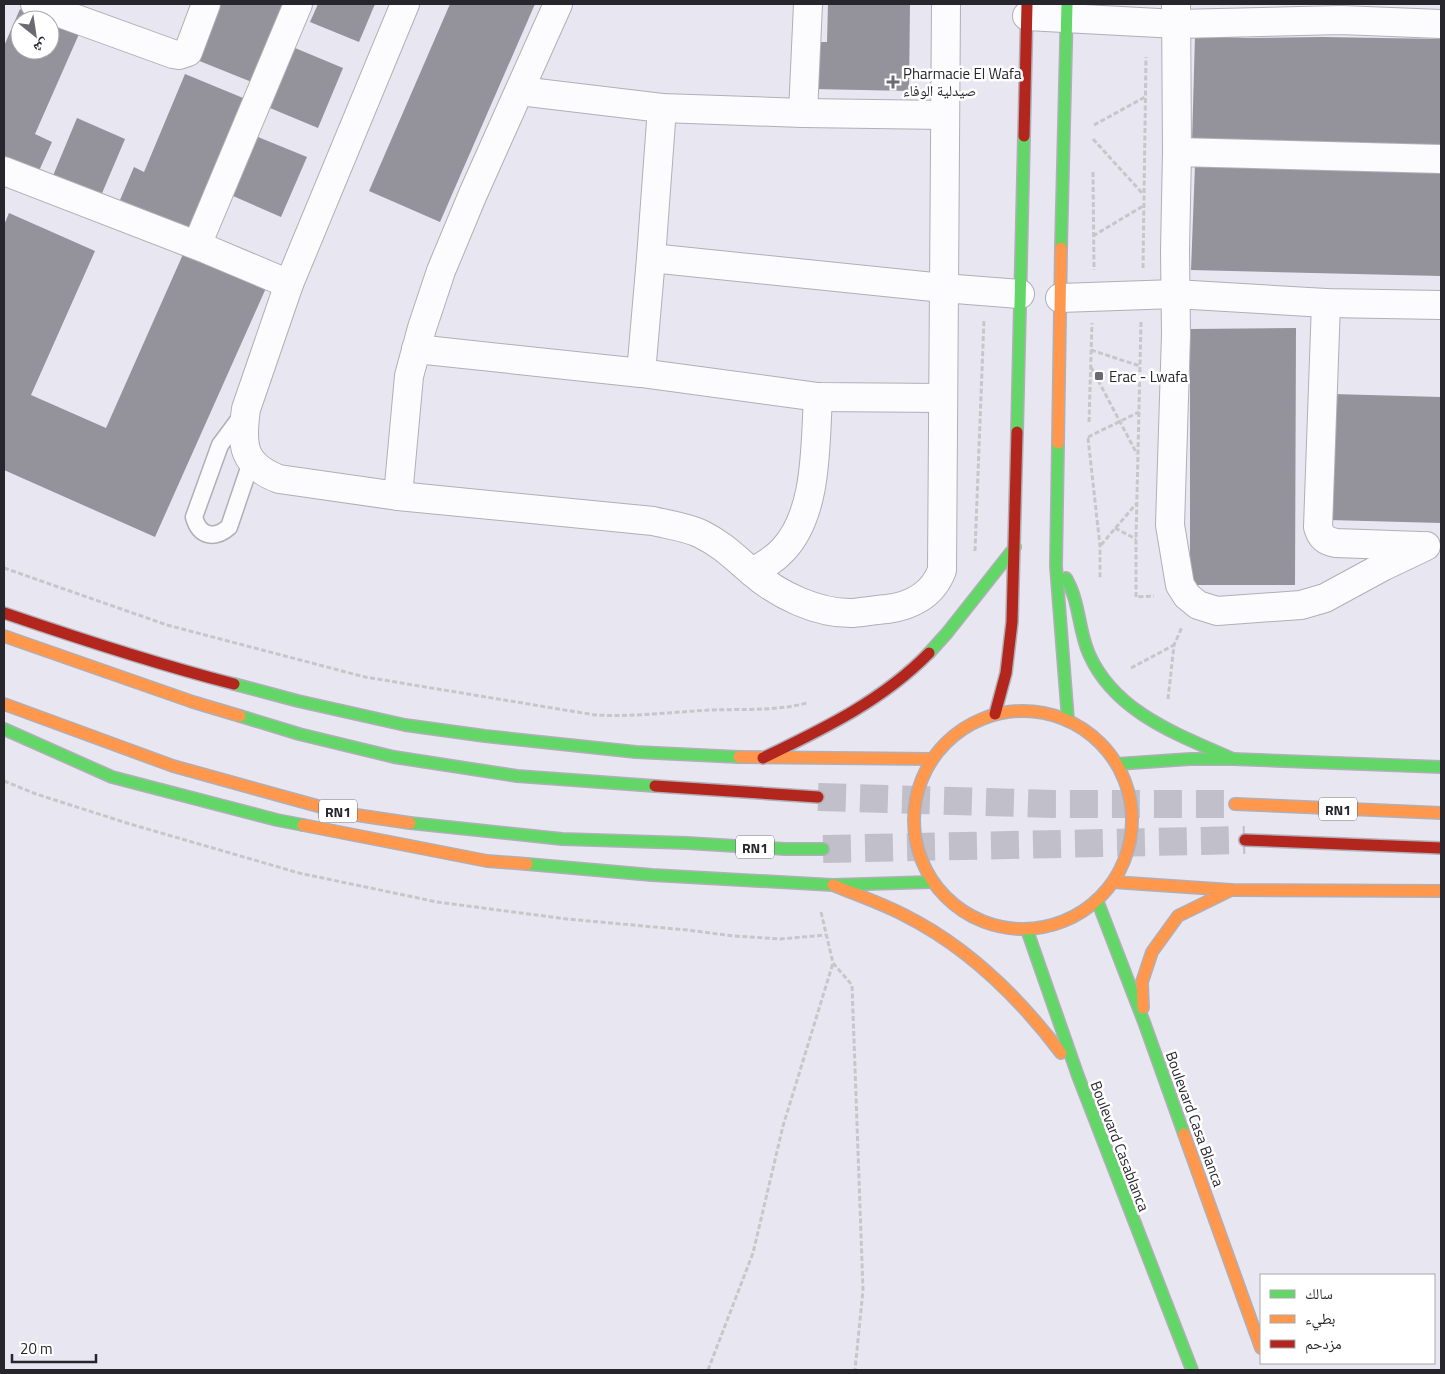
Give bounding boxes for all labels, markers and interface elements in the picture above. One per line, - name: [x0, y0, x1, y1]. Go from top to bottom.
- north arrow: [10, 10, 60, 60]
- text: ش: [30, 34, 53, 60]
- place label: Pharmacie El Wafa صيدلية الوفاء: [903, 62, 1022, 102]
- marker: Pharmacie El Wafa صيدلية الوفاء: [887, 76, 899, 88]
- place label: Erac - Lwafa: [1109, 365, 1188, 388]
- marker: Erac - Lwafa: [1093, 370, 1105, 382]
- road number: RN1: [1319, 798, 1357, 821]
- road number: RN1: [319, 799, 357, 822]
- road number: RN1: [736, 836, 774, 859]
- street label: Boulevard Casa Blanca: [1160, 1048, 1230, 1190]
- street label: Boulevard Casablanca: [1085, 1077, 1156, 1215]
- legend: [1260, 1274, 1435, 1364]
- text: سالك: [1305, 1282, 1333, 1305]
- text: بطيء: [1305, 1307, 1335, 1331]
- scale bar: [12, 1332, 96, 1364]
- text: مزدحم: [1305, 1332, 1342, 1355]
- text: 20 m: [20, 1337, 53, 1360]

